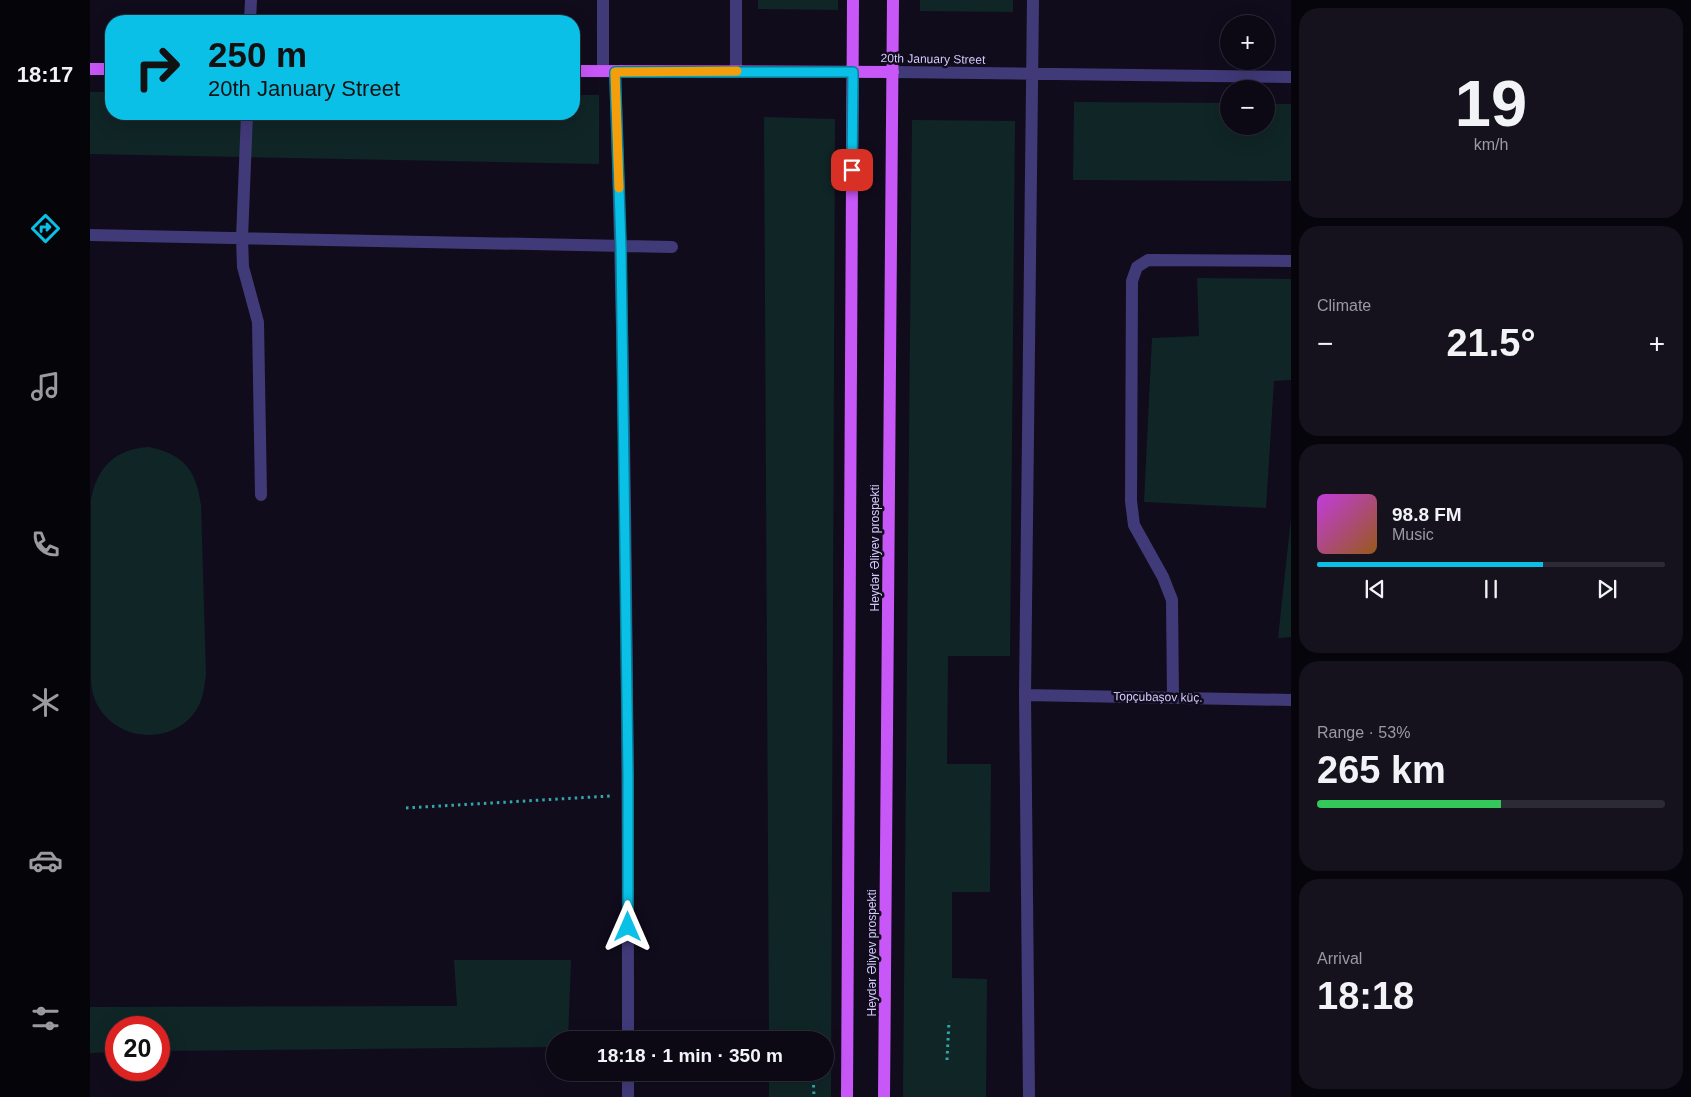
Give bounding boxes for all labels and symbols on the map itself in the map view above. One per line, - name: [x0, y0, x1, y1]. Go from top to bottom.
- street label: 20th January Street: [881, 51, 986, 67]
- pin: [831, 149, 873, 191]
- street label: Heydər Əliyev prospekti: [868, 484, 882, 612]
- street label: Topçubaşov küç.: [1113, 689, 1203, 705]
- street label: Heydər Əliyev prospekti: [865, 889, 879, 1017]
- position arrow: [601, 900, 653, 952]
- speed limit sign: 20: [105, 1016, 170, 1081]

